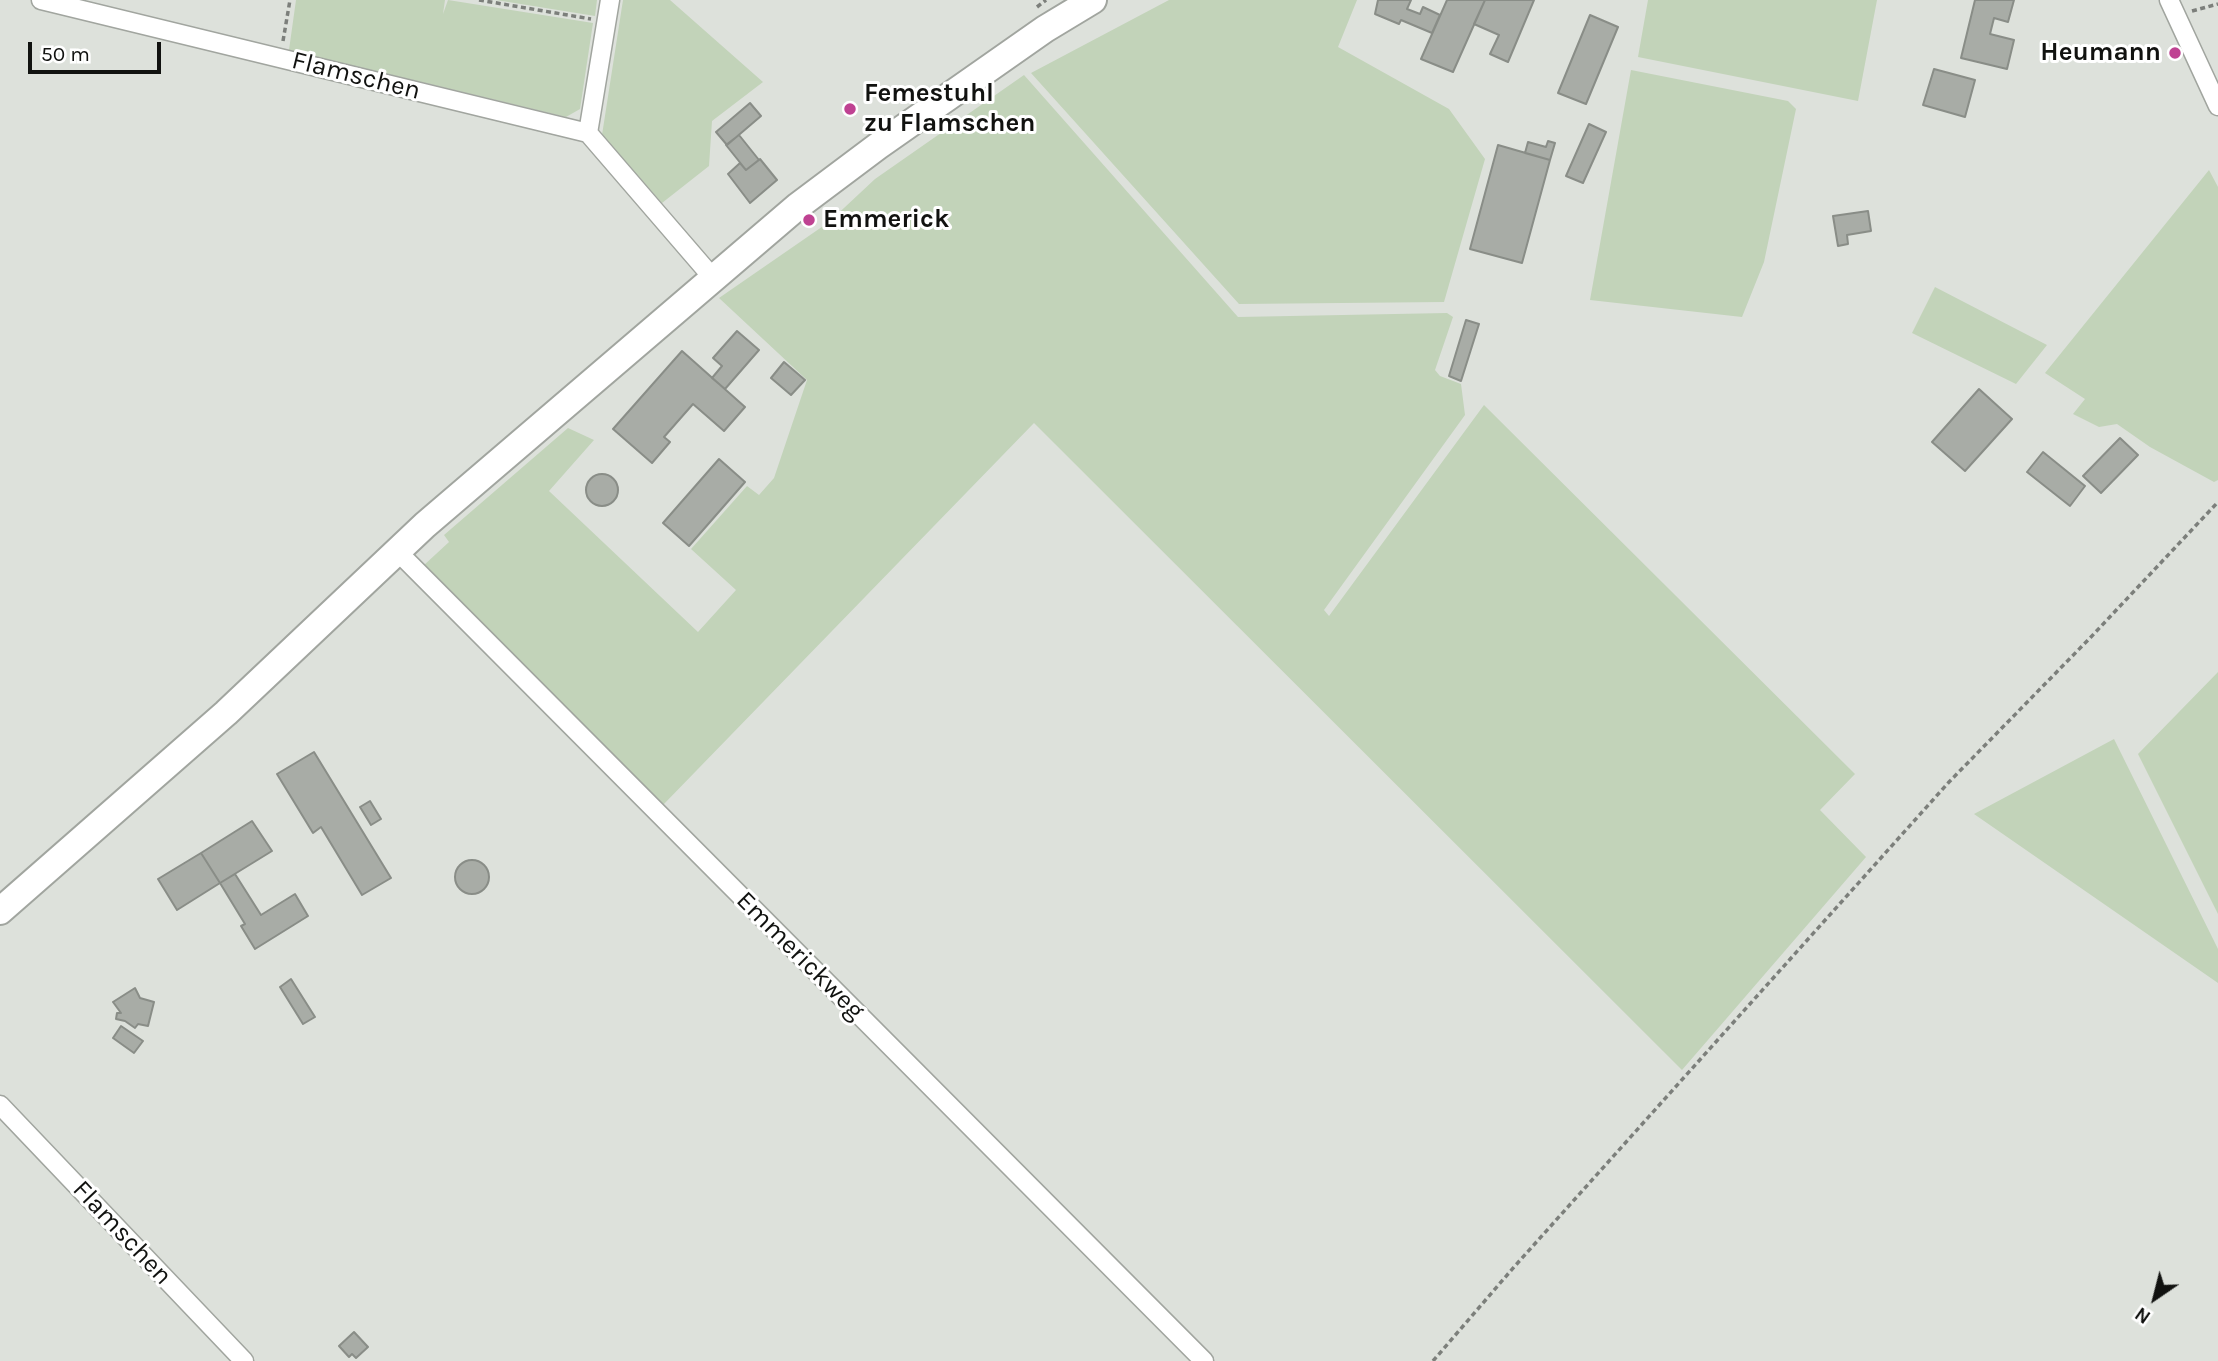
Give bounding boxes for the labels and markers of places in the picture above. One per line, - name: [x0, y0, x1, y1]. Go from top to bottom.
- place label: Heumann: [2040, 37, 2161, 69]
- marker: Heumann: [2167, 45, 2183, 61]
- place label: Femestuhl zu Flamschen: [864, 78, 1035, 140]
- marker: Femestuhl zu Flamschen: [842, 101, 858, 117]
- place label: Emmerick: [823, 204, 949, 236]
- marker: Emmerick: [801, 212, 817, 228]

